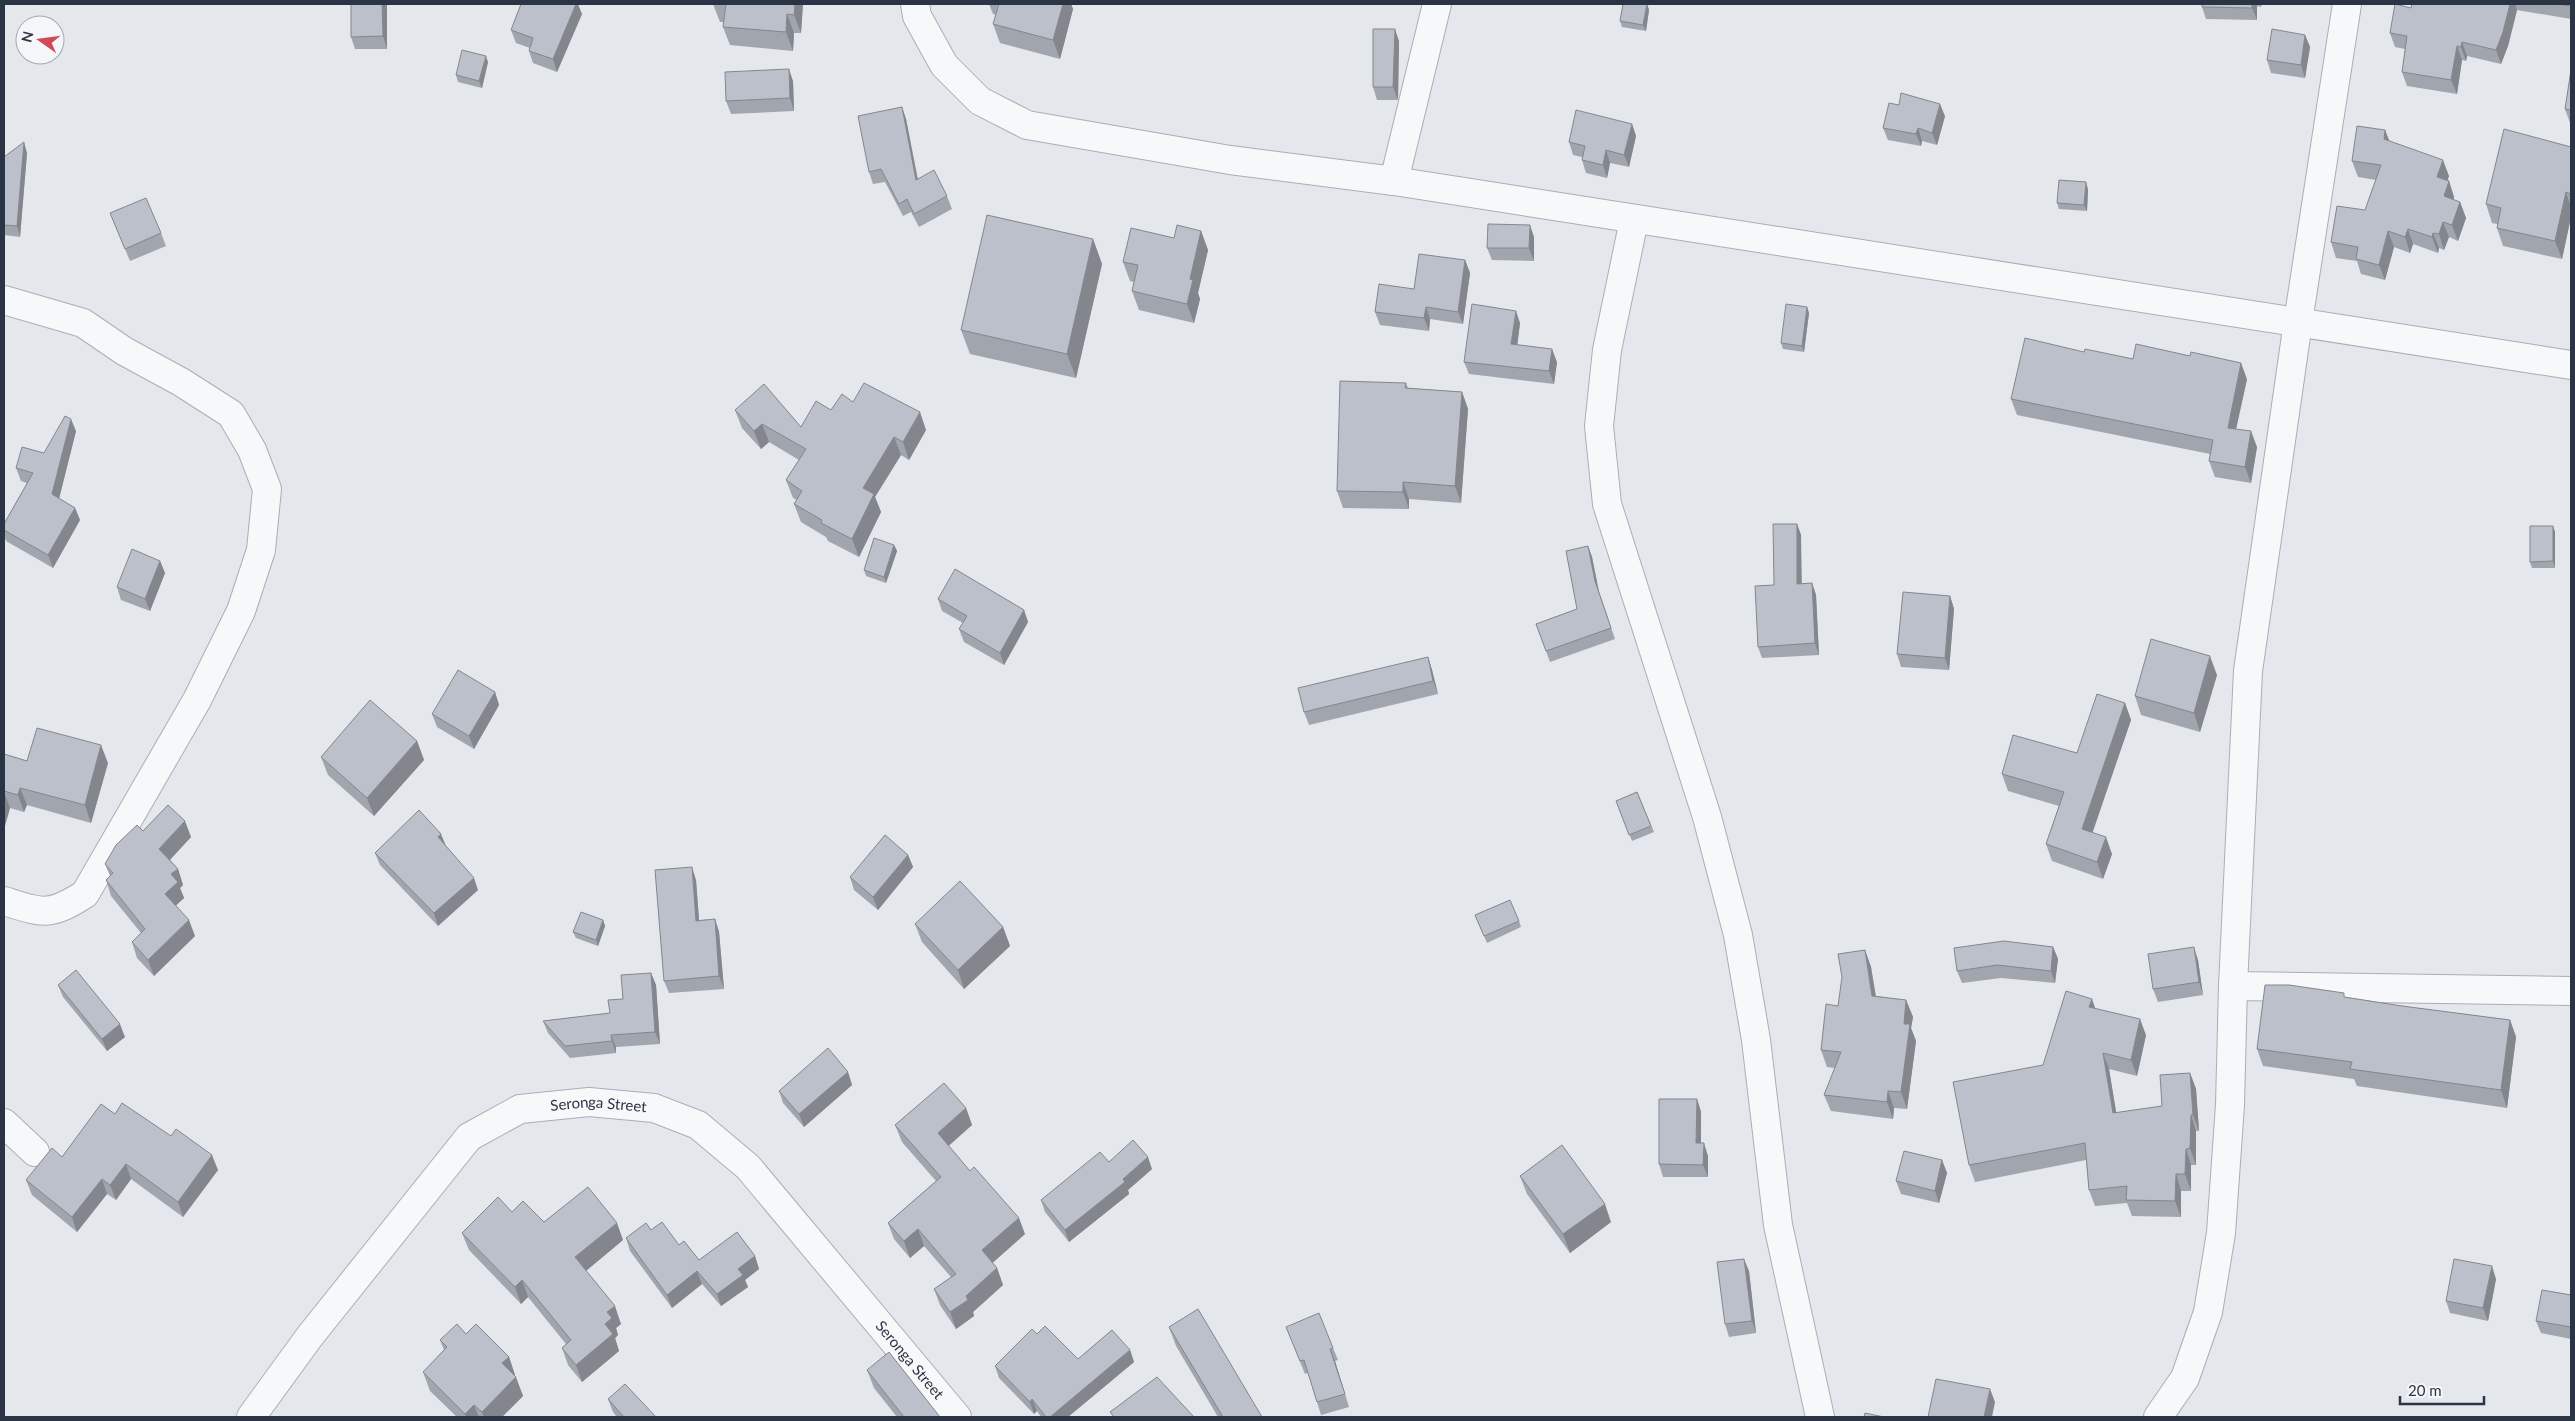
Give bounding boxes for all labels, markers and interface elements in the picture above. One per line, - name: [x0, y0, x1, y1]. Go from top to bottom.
- north arrow: [15, 15, 65, 65]
- text: N: [17, 29, 36, 44]
- street label: Seronga Street: [549, 1092, 648, 1115]
- street label: Seronga Street: [872, 1317, 949, 1403]
- scale bar: [2400, 1374, 2484, 1406]
- text: 20 m: [2408, 1381, 2442, 1399]

